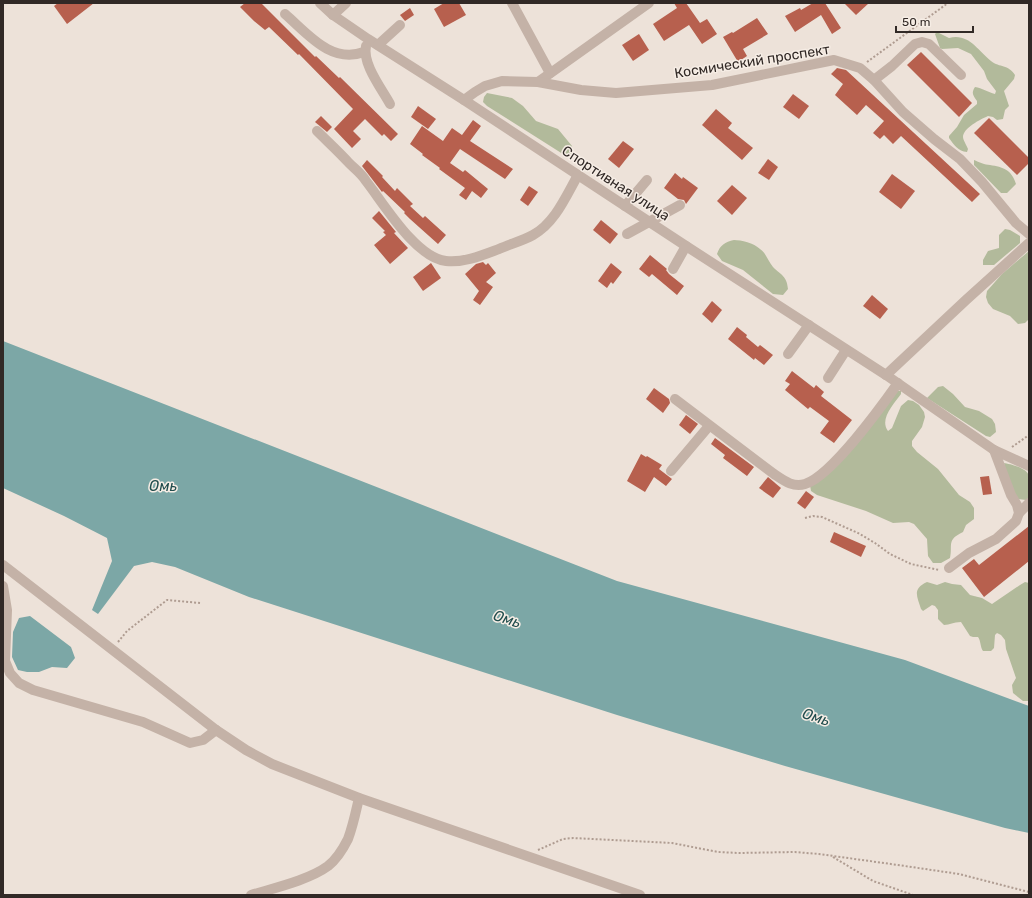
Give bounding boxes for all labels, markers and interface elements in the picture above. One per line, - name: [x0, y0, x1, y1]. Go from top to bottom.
- scale bar: [896, 8, 973, 34]
- text: 50 m: [902, 15, 930, 29]
- street label: Космический проспект: [673, 41, 831, 82]
- street label: Спортивная улица: [559, 142, 673, 225]
- water label: Омь: [149, 477, 177, 495]
- water label: Омь: [491, 606, 524, 632]
- water label: Омь: [800, 704, 833, 730]

